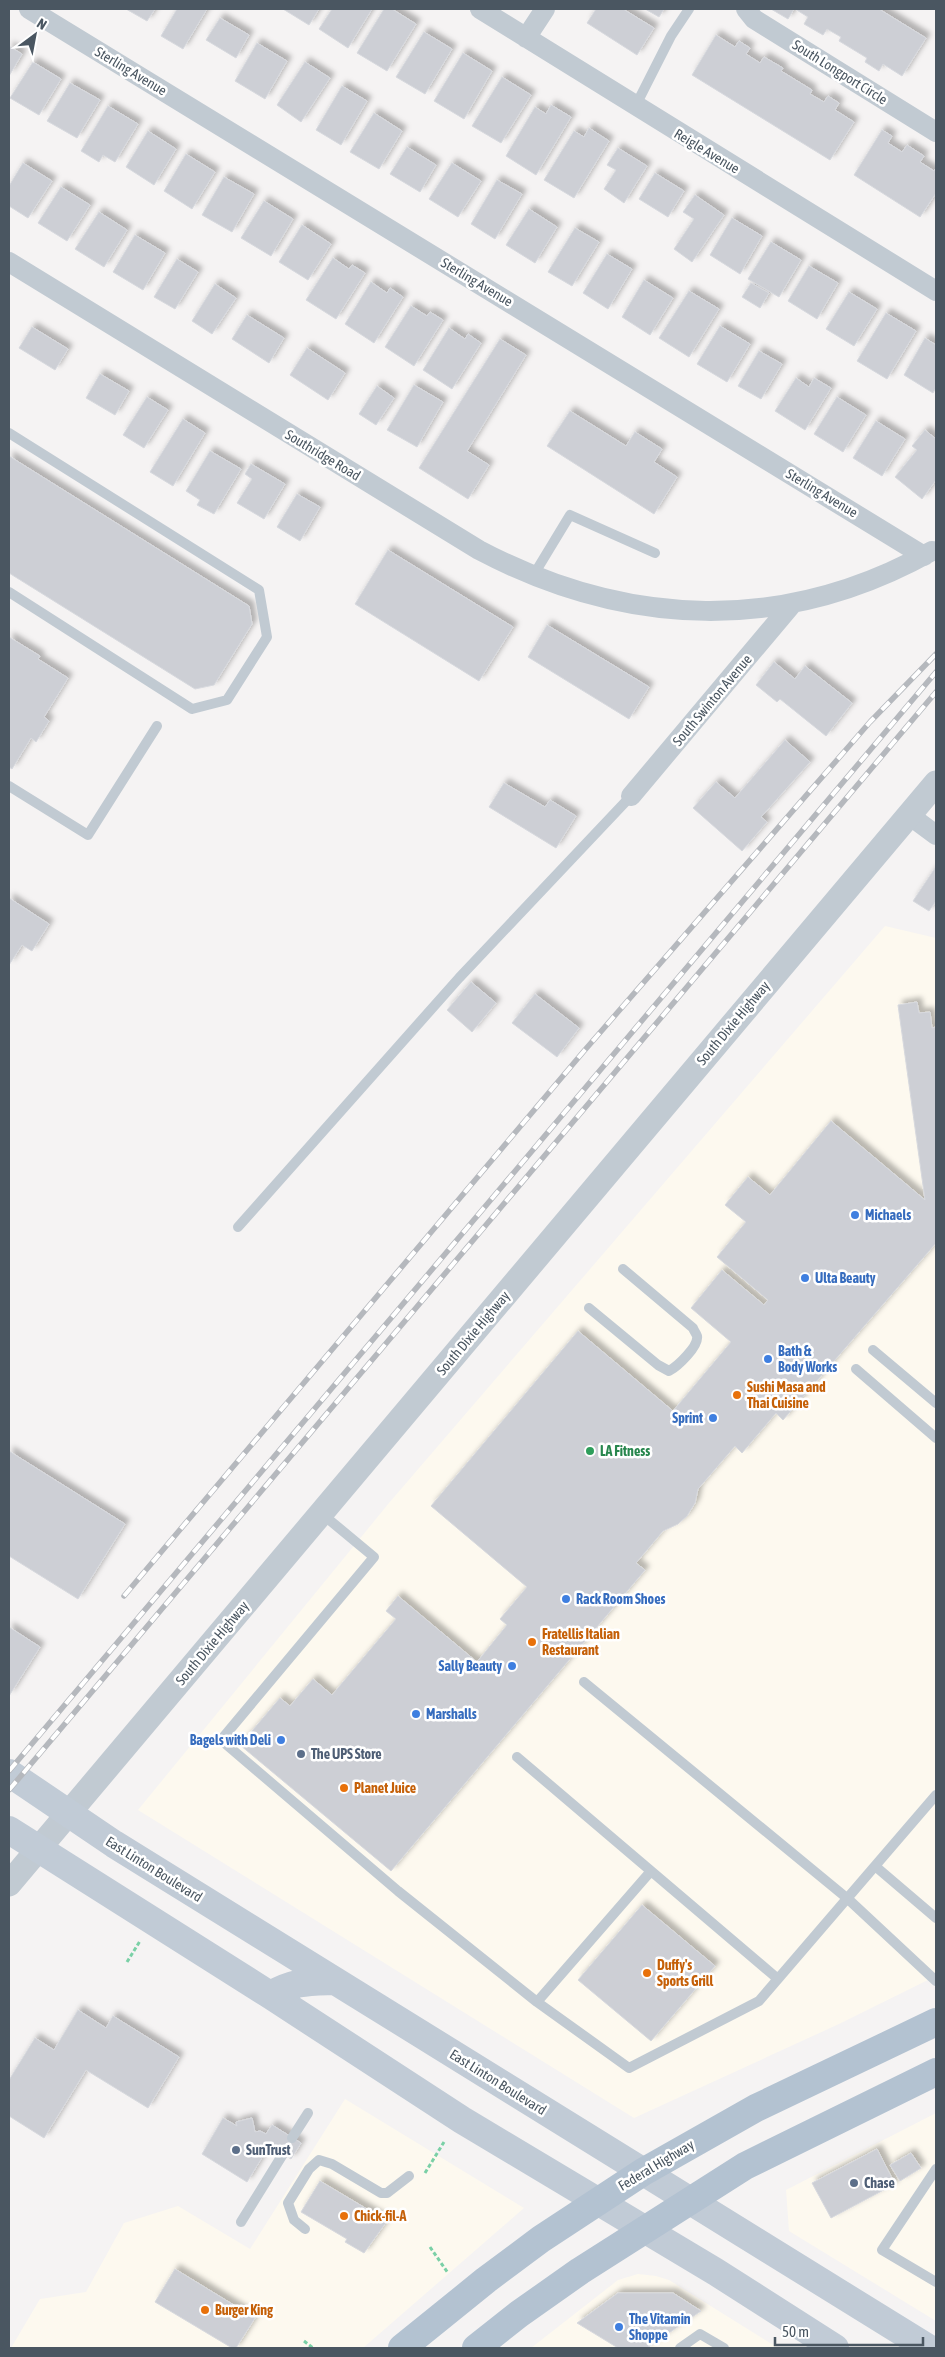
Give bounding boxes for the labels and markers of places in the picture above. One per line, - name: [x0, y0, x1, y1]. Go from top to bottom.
- place label: Michaels: [865, 1207, 911, 1223]
- marker: Michaels: [849, 1209, 861, 1221]
- place label: Ulta Beauty: [815, 1270, 876, 1286]
- marker: Ulta Beauty: [799, 1272, 811, 1284]
- place label: Bath & Body Works: [778, 1343, 837, 1375]
- marker: Bath & Body Works: [762, 1353, 774, 1365]
- place label: Sushi Masa and Thai Cuisine: [747, 1379, 826, 1411]
- marker: Sushi Masa and Thai Cuisine: [731, 1389, 743, 1401]
- place label: Sprint: [672, 1410, 703, 1426]
- marker: Sprint: [707, 1412, 719, 1424]
- place label: LA Fitness: [600, 1443, 650, 1459]
- marker: LA Fitness: [584, 1445, 596, 1457]
- place label: Rack Room Shoes: [576, 1591, 666, 1607]
- marker: Rack Room Shoes: [560, 1593, 572, 1605]
- place label: Fratellis Italian Restaurant: [542, 1626, 620, 1658]
- marker: Fratellis Italian Restaurant: [526, 1636, 538, 1648]
- place label: Sally Beauty: [439, 1658, 502, 1674]
- marker: Sally Beauty: [506, 1660, 518, 1672]
- place label: Marshalls: [426, 1706, 477, 1722]
- marker: Marshalls: [410, 1708, 422, 1720]
- place label: Bagels with Deli: [190, 1732, 271, 1748]
- marker: Bagels with Deli: [275, 1734, 287, 1746]
- place label: The UPS Store: [311, 1746, 382, 1762]
- marker: The UPS Store: [295, 1748, 307, 1760]
- place label: Planet Juice: [354, 1780, 416, 1796]
- marker: Planet Juice: [338, 1782, 350, 1794]
- place label: Duffy's Sports Grill: [657, 1957, 713, 1989]
- marker: Duffy's Sports Grill: [641, 1967, 653, 1979]
- place label: SunTrust: [246, 2142, 291, 2158]
- marker: SunTrust: [230, 2144, 242, 2156]
- place label: Chase: [864, 2175, 895, 2191]
- marker: Chase: [848, 2177, 860, 2189]
- place label: Chick-fil-A: [354, 2208, 406, 2224]
- marker: Chick-fil-A: [338, 2210, 350, 2222]
- place label: Burger King: [215, 2302, 274, 2318]
- marker: Burger King: [199, 2304, 211, 2316]
- place label: The Vitamin Shoppe: [629, 2311, 691, 2343]
- marker: The Vitamin Shoppe: [613, 2321, 625, 2333]

